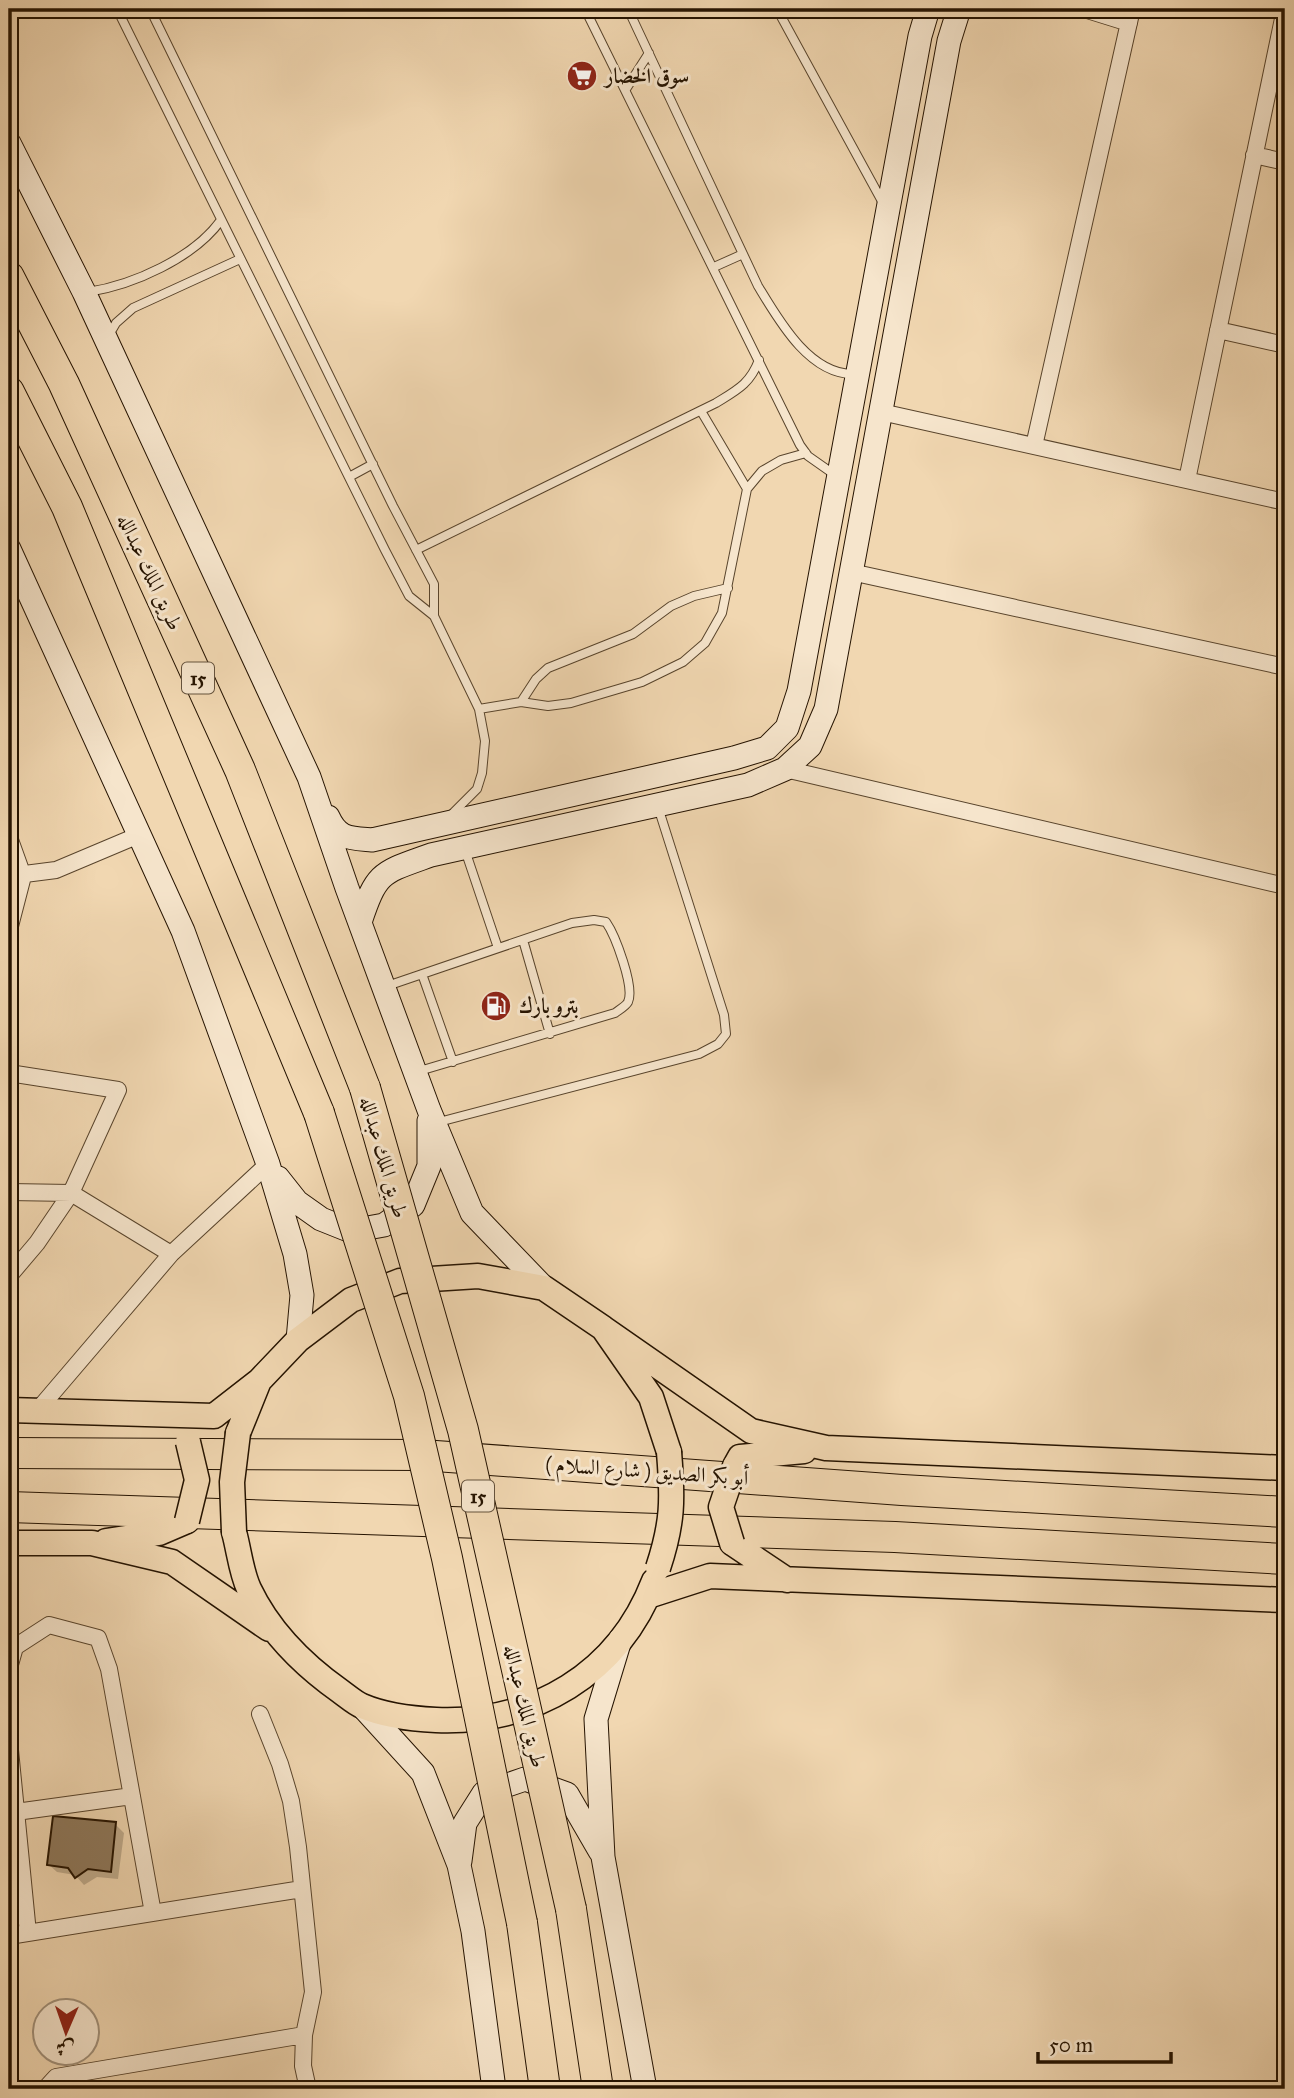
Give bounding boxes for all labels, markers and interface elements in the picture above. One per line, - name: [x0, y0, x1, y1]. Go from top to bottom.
- supermarket icon: سوق الخضار: [565, 59, 599, 93]
- place label: سوق الخضار: [603, 63, 689, 89]
- street label: طريق الملك عبدالله: [112, 510, 188, 634]
- road number: 15: [182, 663, 214, 694]
- fuel station icon: بترو بارك: [479, 989, 513, 1023]
- place label: بترو بارك: [519, 993, 578, 1019]
- street label: طريق الملك عبدالله: [354, 1093, 414, 1221]
- street label: ( شارع السلام ) أبو بكر الصديق: [544, 1449, 750, 1496]
- road number: 15: [462, 1480, 494, 1512]
- street label: طريق الملك عبدالله: [498, 1642, 552, 1770]
- north arrow: [32, 1996, 102, 2066]
- scale bar: [1038, 2021, 1172, 2065]
- text: 50 m: [1049, 2032, 1094, 2058]
- text: ش: [56, 2037, 75, 2060]

